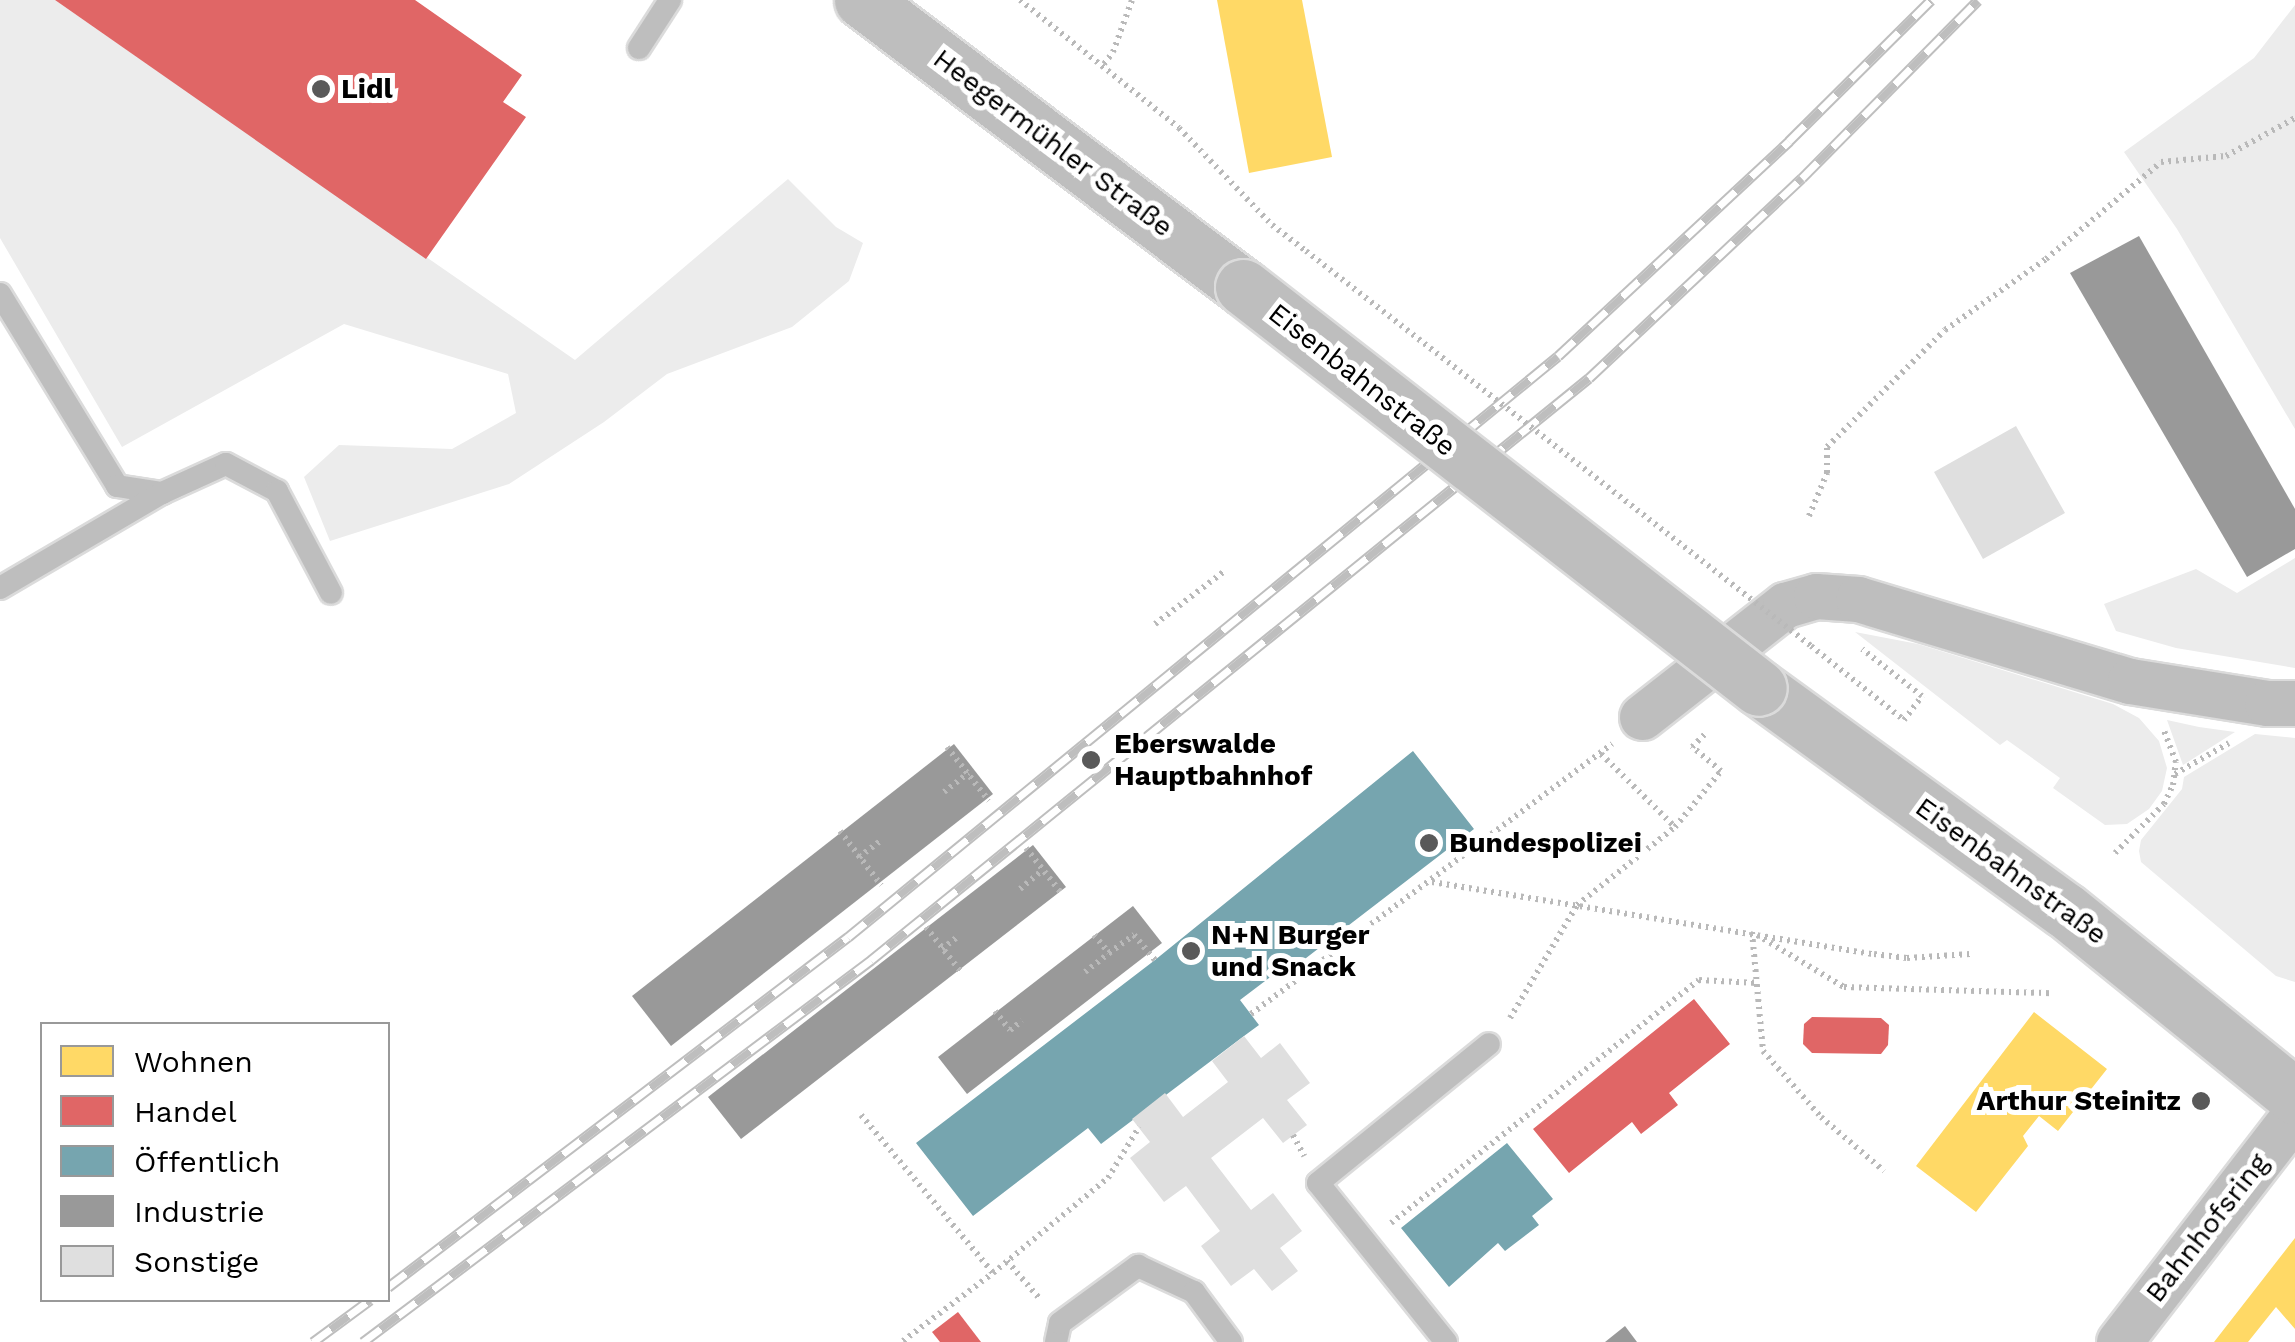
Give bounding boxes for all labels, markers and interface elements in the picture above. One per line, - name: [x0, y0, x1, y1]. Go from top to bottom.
- street label: Heegermühler Straße: [926, 42, 1180, 244]
- place label: Lidl: [341, 72, 393, 106]
- marker: Lidl: [310, 78, 332, 100]
- street label: Eisenbahnstraße: [1262, 296, 1462, 464]
- place label: Eberswalde Hauptbahnhof: [1114, 727, 1312, 793]
- marker: Eberswalde Hauptbahnhof: [1078, 747, 1104, 773]
- street label: Eisenbahnstraße: [1909, 790, 2113, 952]
- place label: Bundespolizei: [1449, 826, 1642, 860]
- marker: Bundespolizei: [1418, 832, 1440, 854]
- place label: N+N Burger und Snack: [1211, 918, 1370, 984]
- marker: N+N Burger und Snack: [1180, 940, 1202, 962]
- legend: [40, 1022, 390, 1302]
- text: Wohnen: [134, 1044, 253, 1079]
- place label: Arthur Steinitz: [1976, 1084, 2181, 1118]
- marker: Arthur Steinitz: [2190, 1090, 2212, 1112]
- text: Handel: [134, 1094, 237, 1129]
- text: Öffentlich: [134, 1144, 280, 1179]
- street label: Bahnhofsring: [2138, 1147, 2276, 1309]
- text: Industrie: [134, 1194, 265, 1229]
- text: Sonstige: [134, 1244, 259, 1279]

